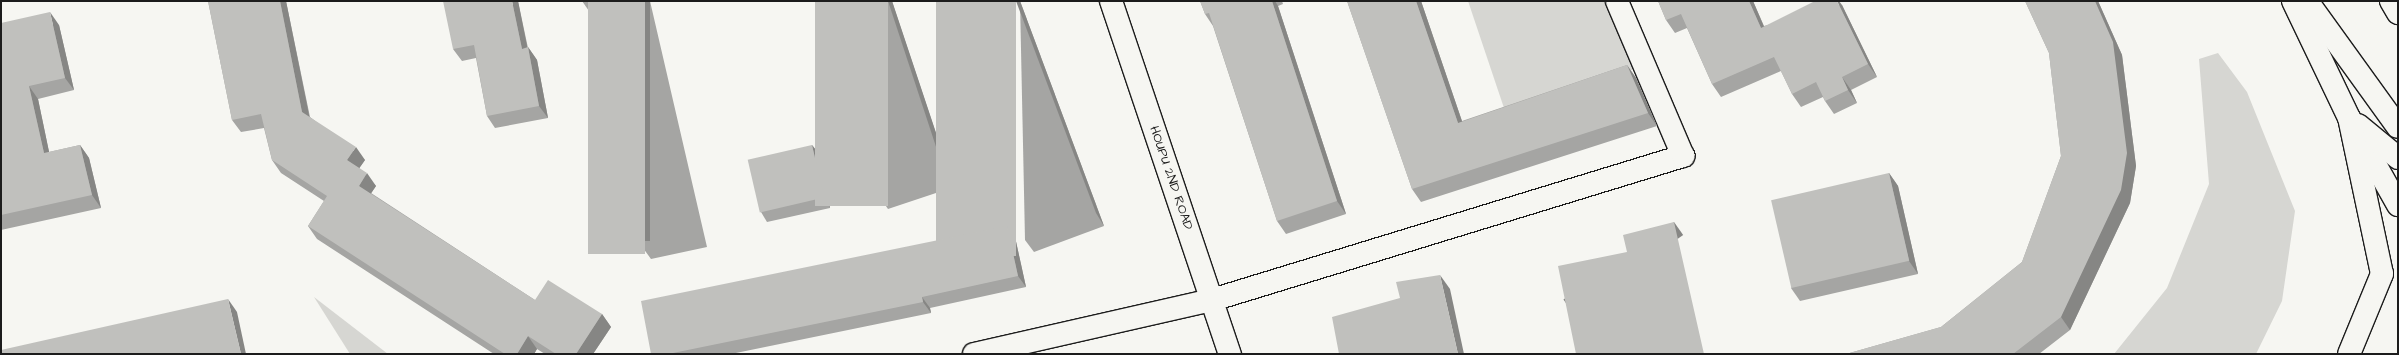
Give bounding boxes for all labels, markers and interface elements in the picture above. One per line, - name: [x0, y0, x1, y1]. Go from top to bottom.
- street label: HOUPU 2ND ROAD: [1146, 124, 1196, 232]

